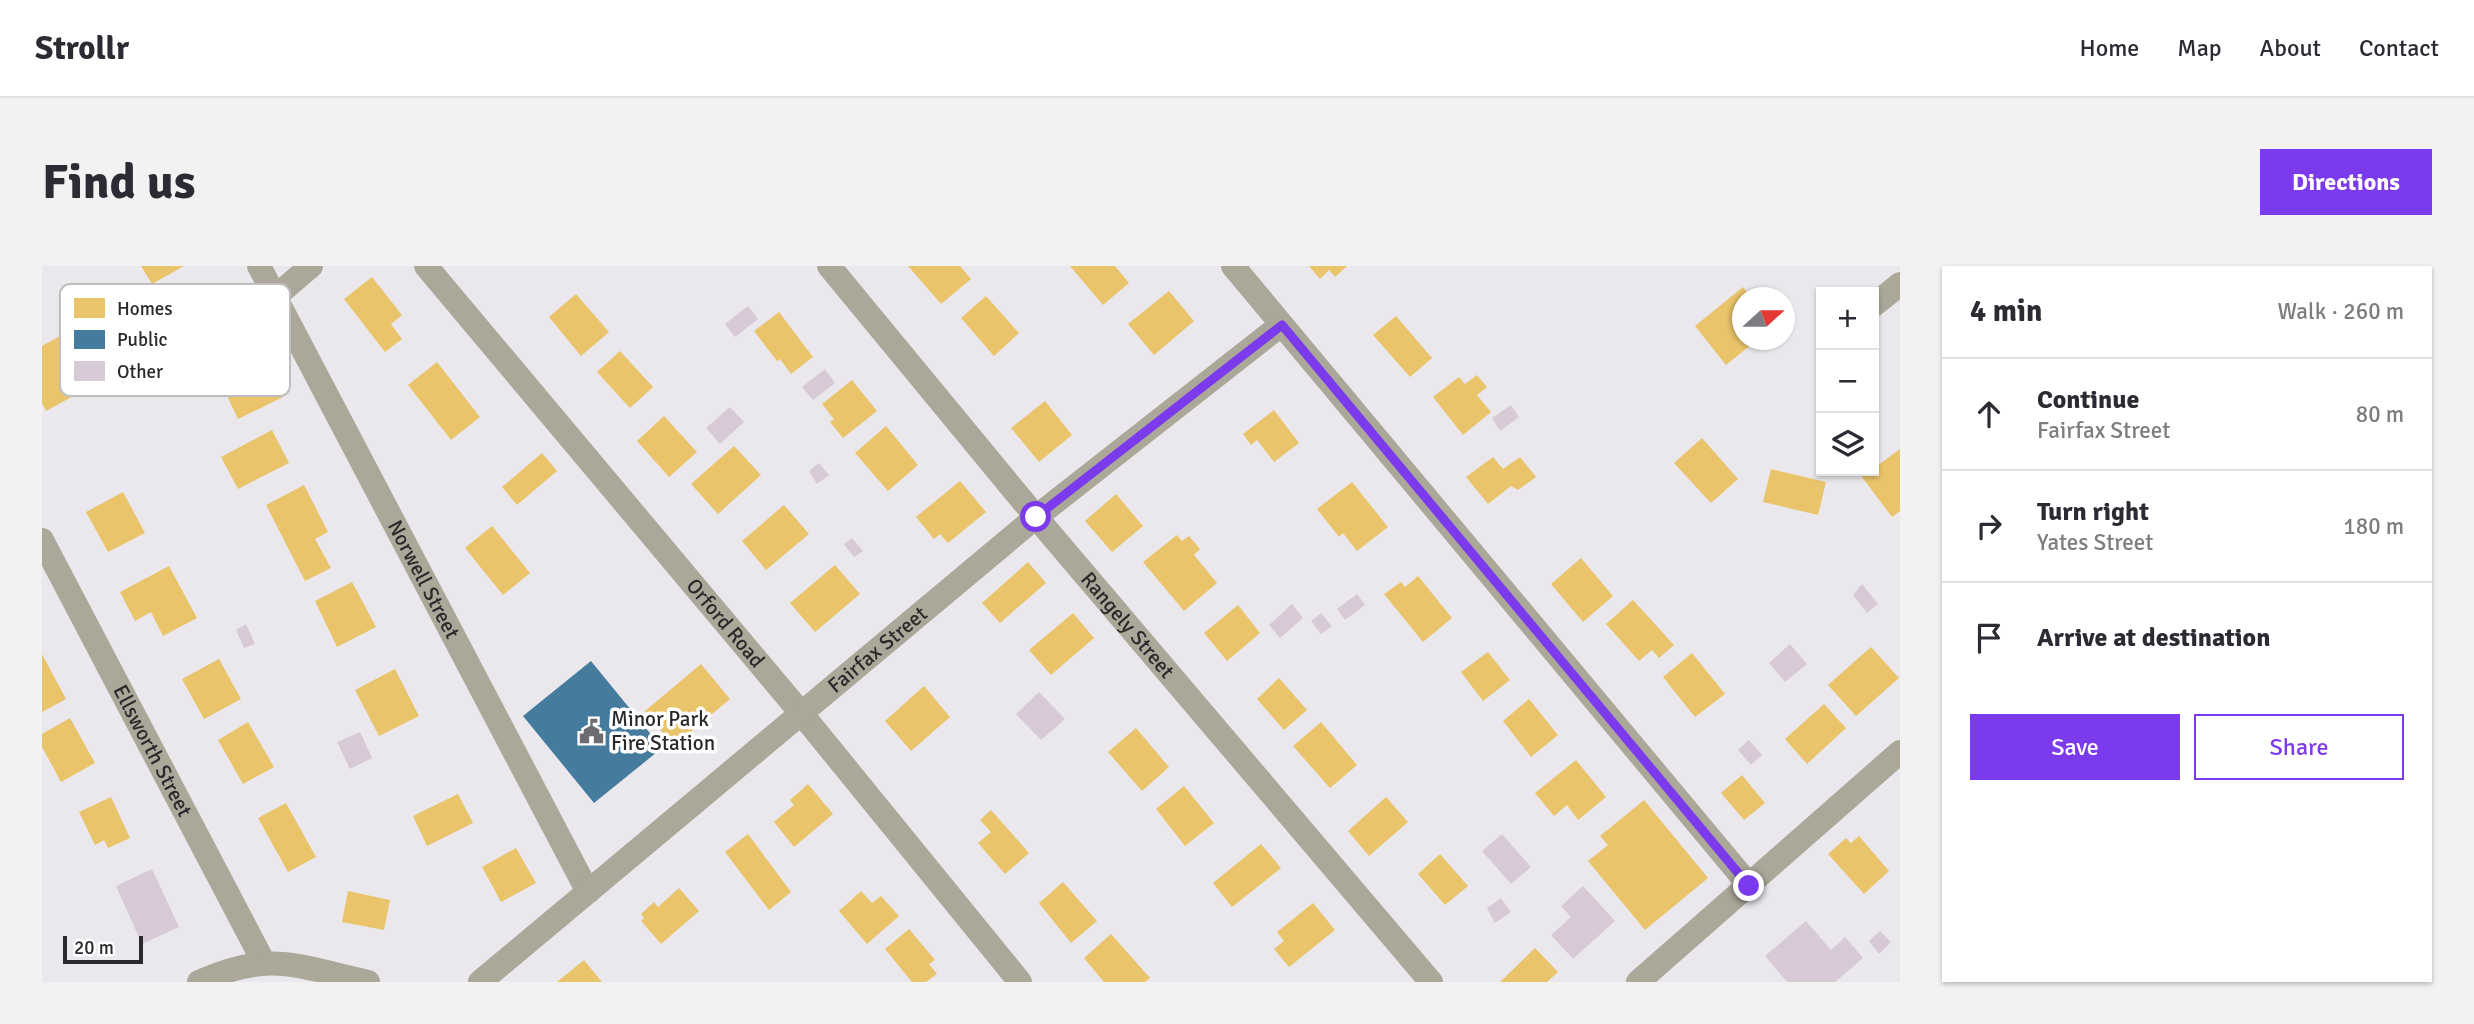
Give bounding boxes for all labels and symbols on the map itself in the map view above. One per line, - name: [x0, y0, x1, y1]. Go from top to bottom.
- legend: [60, 284, 290, 396]
- north arrow: [1732, 287, 1795, 350]
- text: Homes: [117, 297, 173, 321]
- text: Public: [117, 328, 168, 352]
- text: Other: [117, 360, 163, 384]
- route start: [1020, 501, 1051, 532]
- street label: Norwell Street: [382, 516, 466, 643]
- street label: Rangely Street: [1075, 566, 1180, 683]
- street label: Orford Road: [681, 573, 770, 673]
- street label: Fairfax Street: [822, 601, 932, 699]
- street label: Ellsworth Street: [107, 680, 198, 821]
- place label: Minor Park Fire Station: [611, 706, 715, 756]
- public building icon: Minor Park Fire Station: [577, 717, 605, 745]
- route end: [1733, 870, 1764, 901]
- scale bar: [63, 933, 144, 965]

